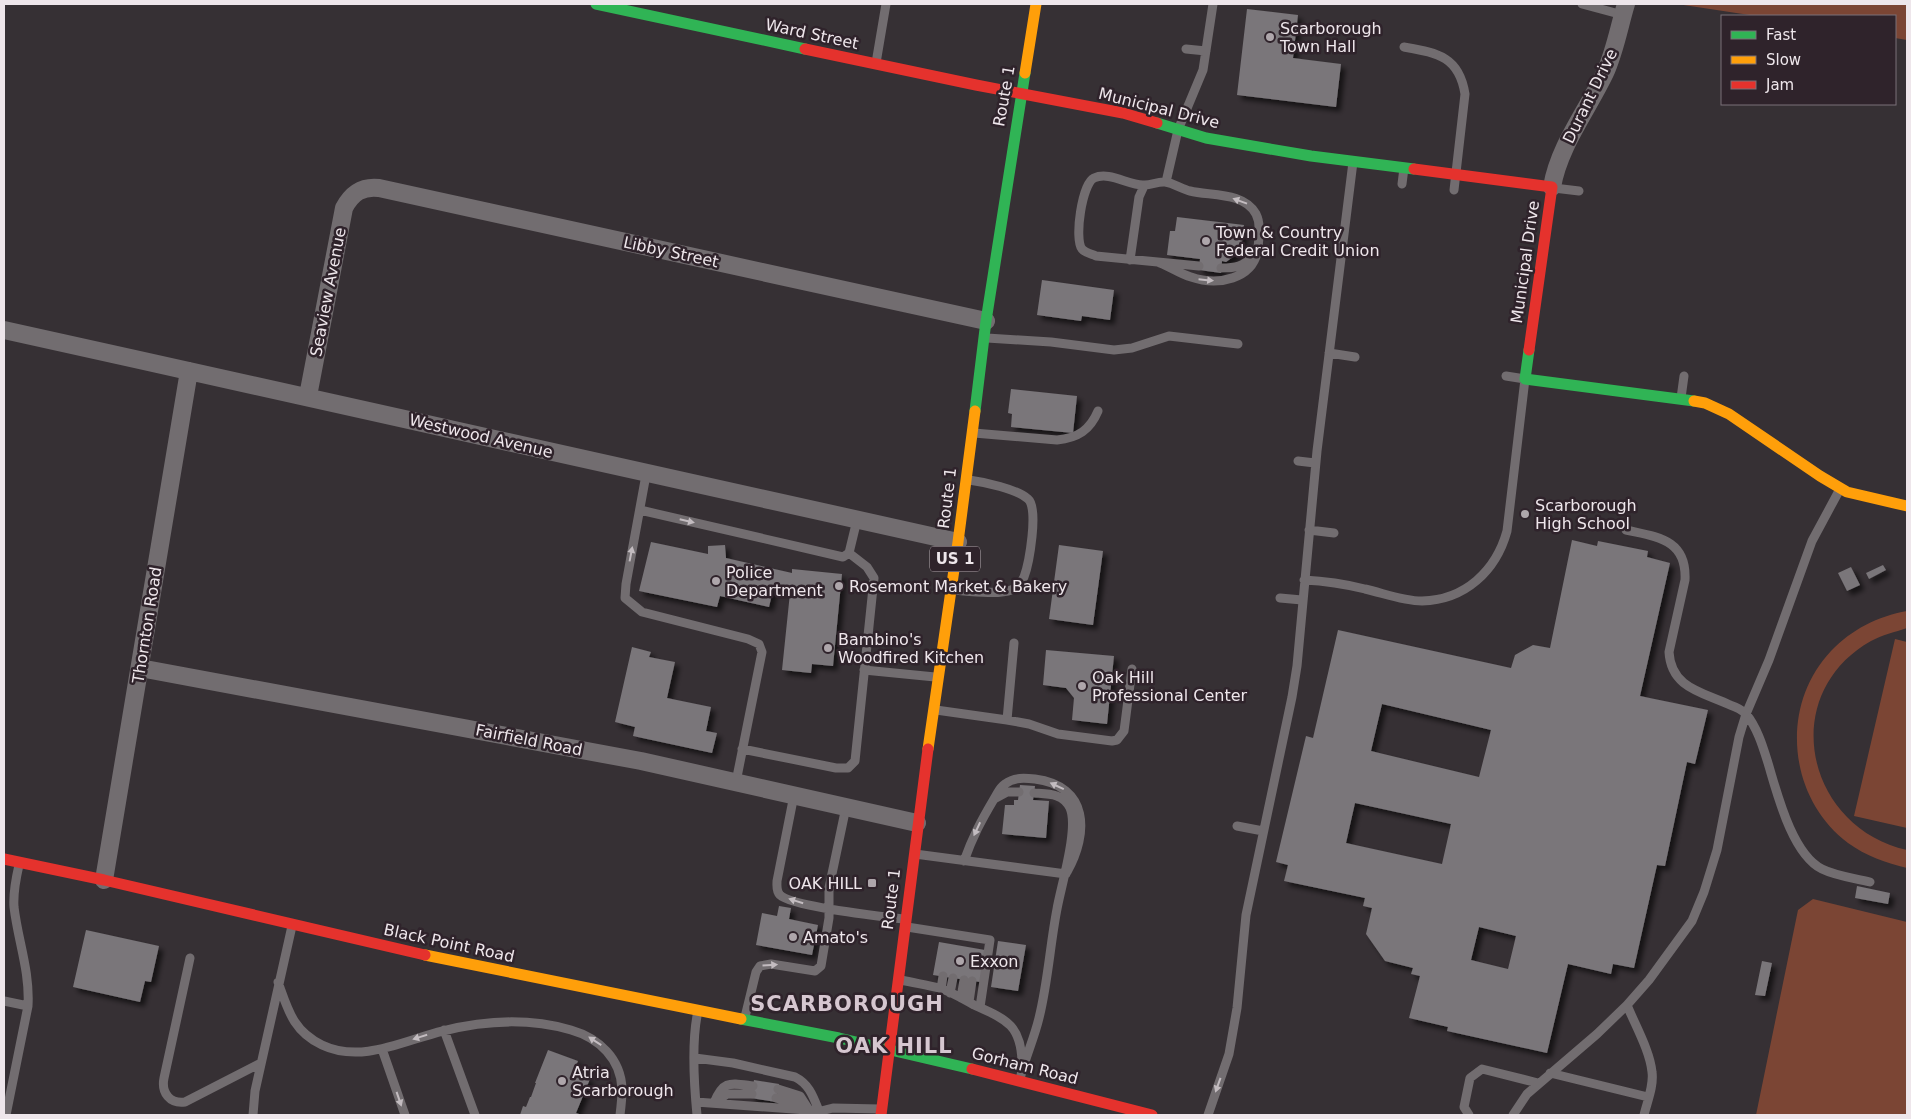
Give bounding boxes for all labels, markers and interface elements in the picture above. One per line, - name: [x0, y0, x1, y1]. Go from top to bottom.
- street label: Ward Street: [764, 15, 860, 53]
- legend: [1721, 15, 1896, 105]
- place label: Scarborough Town Hall: [1279, 19, 1382, 56]
- text: Fast: [1766, 26, 1796, 44]
- marker: Scarborough Town Hall: [1264, 31, 1276, 43]
- street label: Durant Drive: [1559, 46, 1621, 146]
- text: Slow: [1766, 51, 1801, 69]
- street label: Route 1: [989, 64, 1019, 128]
- text: Jam: [1765, 76, 1794, 94]
- street label: Municipal Drive: [1097, 84, 1221, 132]
- one-way arrow: [1233, 197, 1248, 204]
- street label: Municipal Drive: [1507, 199, 1543, 325]
- place label: Town & Country Federal Credit Union: [1215, 223, 1380, 260]
- street label: Seaview Avenue: [306, 226, 350, 358]
- street label: Libby Street: [622, 233, 720, 271]
- marker: Town & Country Federal Credit Union: [1200, 235, 1212, 247]
- one-way arrow: [1198, 276, 1214, 284]
- street label: Westwood Avenue: [407, 410, 555, 462]
- street label: Route 1: [934, 466, 960, 530]
- place label: Scarborough High School: [1535, 496, 1637, 533]
- marker: Scarborough High School: [1519, 508, 1531, 520]
- one-way arrow: [680, 517, 695, 525]
- one-way arrow: [628, 545, 636, 561]
- road number: US 1: [930, 546, 980, 572]
- place label: Police Department: [726, 563, 823, 600]
- street label: Thornton Road: [128, 565, 166, 686]
- marker: Police Department: [710, 575, 722, 587]
- place label: Rosemont Market & Bakery: [849, 577, 1067, 596]
- marker: Rosemont Market & Bakery: [833, 580, 845, 592]
- place label: Bambino's Woodfired Kitchen: [838, 630, 984, 667]
- marker: Bambino's Woodfired Kitchen: [822, 642, 834, 654]
- place label: Oak Hill Professional Center: [1092, 668, 1248, 705]
- marker: Oak Hill Professional Center: [1076, 680, 1088, 692]
- street label: Fairfield Road: [474, 720, 584, 760]
- one-way arrow: [1050, 782, 1064, 790]
- one-way arrow: [972, 822, 980, 836]
- street label: Route 1: [878, 867, 904, 931]
- place label: OAK HILL: [789, 874, 862, 893]
- marker: OAK HILL: [866, 877, 878, 889]
- one-way arrow: [789, 897, 804, 905]
- street label: Black Point Road: [382, 920, 516, 966]
- place label: Amato's: [803, 928, 868, 947]
- marker: Amato's: [787, 931, 799, 943]
- place label: Exxon: [970, 952, 1018, 971]
- marker: Exxon: [954, 955, 966, 967]
- one-way arrow: [763, 961, 779, 969]
- district label: SCARBOROUGH: [750, 992, 944, 1016]
- one-way arrow: [413, 1034, 428, 1042]
- district label: OAK HILL: [835, 1034, 953, 1058]
- one-way arrow: [588, 1036, 602, 1046]
- street label: Gorham Road: [970, 1044, 1080, 1088]
- place label: Atria Scarborough: [572, 1063, 674, 1100]
- marker: Atria Scarborough: [556, 1075, 568, 1087]
- one-way arrow: [1214, 1078, 1222, 1093]
- one-way arrow: [396, 1091, 403, 1106]

